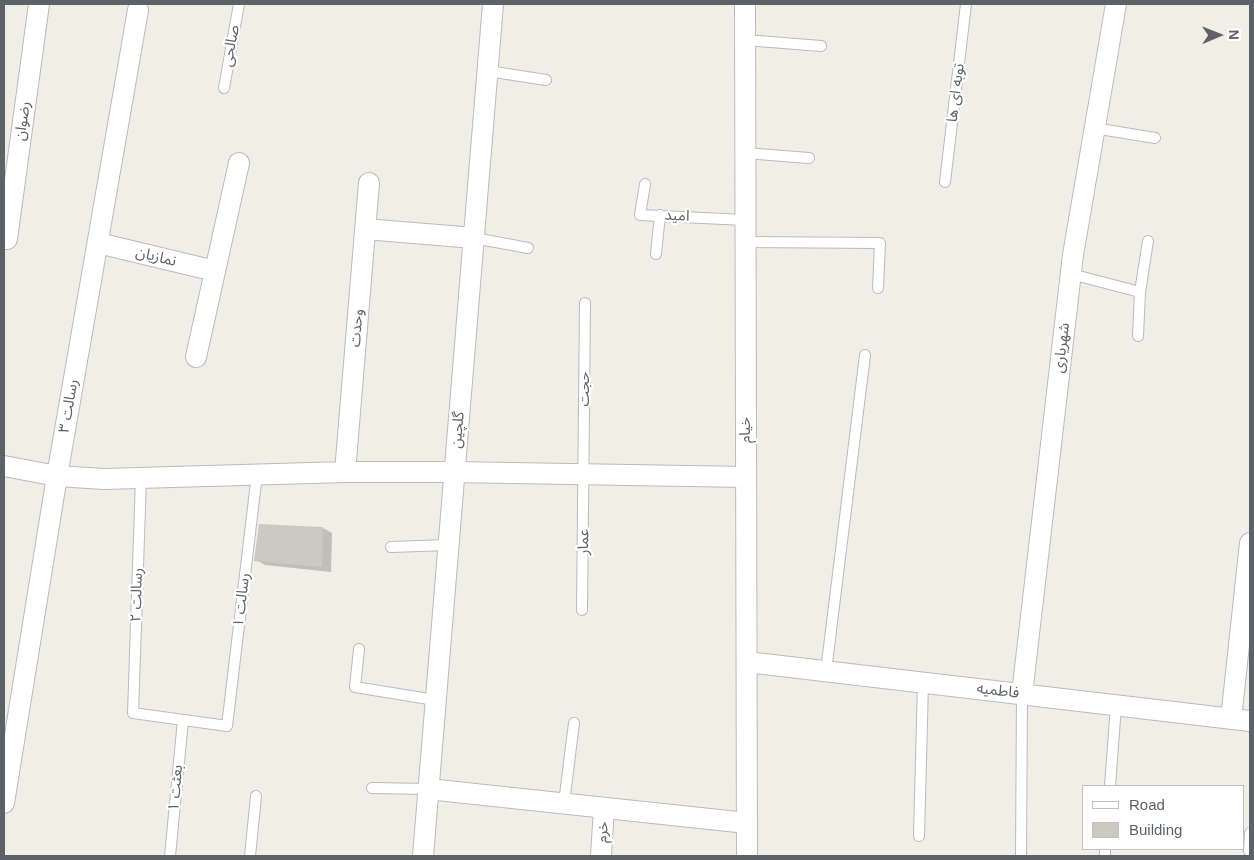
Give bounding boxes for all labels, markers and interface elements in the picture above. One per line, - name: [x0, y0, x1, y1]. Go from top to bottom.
- north arrow: [1194, 10, 1244, 60]
- street label: صالحی: [218, 24, 244, 68]
- text: N: [1226, 30, 1242, 40]
- street label: توبه ای ها: [943, 63, 969, 123]
- street label: رضوان: [11, 100, 35, 142]
- street label: امید: [664, 206, 690, 226]
- street label: نمازیان: [134, 243, 178, 271]
- street label: وحدت: [346, 308, 368, 348]
- street label: شهریاری: [1050, 322, 1074, 374]
- street label: حجت: [576, 372, 594, 406]
- street label: رسالت ۳: [55, 378, 83, 434]
- street label: گلچین: [447, 411, 469, 449]
- street label: خیام: [737, 417, 755, 443]
- street label: عمار: [575, 529, 593, 555]
- street label: رسالت ۲: [127, 568, 147, 622]
- street label: رسالت ۱: [230, 572, 254, 628]
- street label: فاطمیه: [976, 679, 1020, 703]
- street label: بعثت ۱: [165, 764, 187, 812]
- legend: [1082, 785, 1244, 850]
- text: Road: [1129, 796, 1165, 813]
- street label: خرم: [593, 821, 613, 843]
- text: Building: [1129, 821, 1182, 838]

